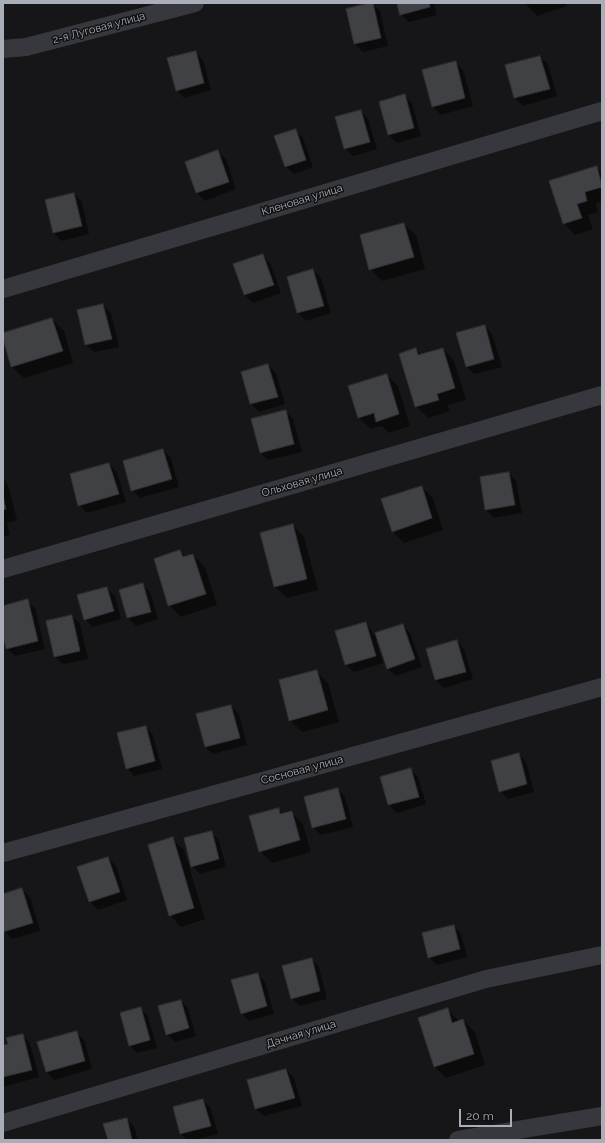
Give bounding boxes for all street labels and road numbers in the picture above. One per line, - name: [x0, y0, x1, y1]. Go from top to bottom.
- street label: 2-я Луговая улица: [51, 9, 147, 47]
- street label: Кленовая улица: [260, 181, 344, 219]
- street label: Ольховая улица: [260, 464, 344, 500]
- street label: Сосновая улица: [259, 753, 345, 787]
- street label: Дачная улица: [265, 1017, 337, 1051]

